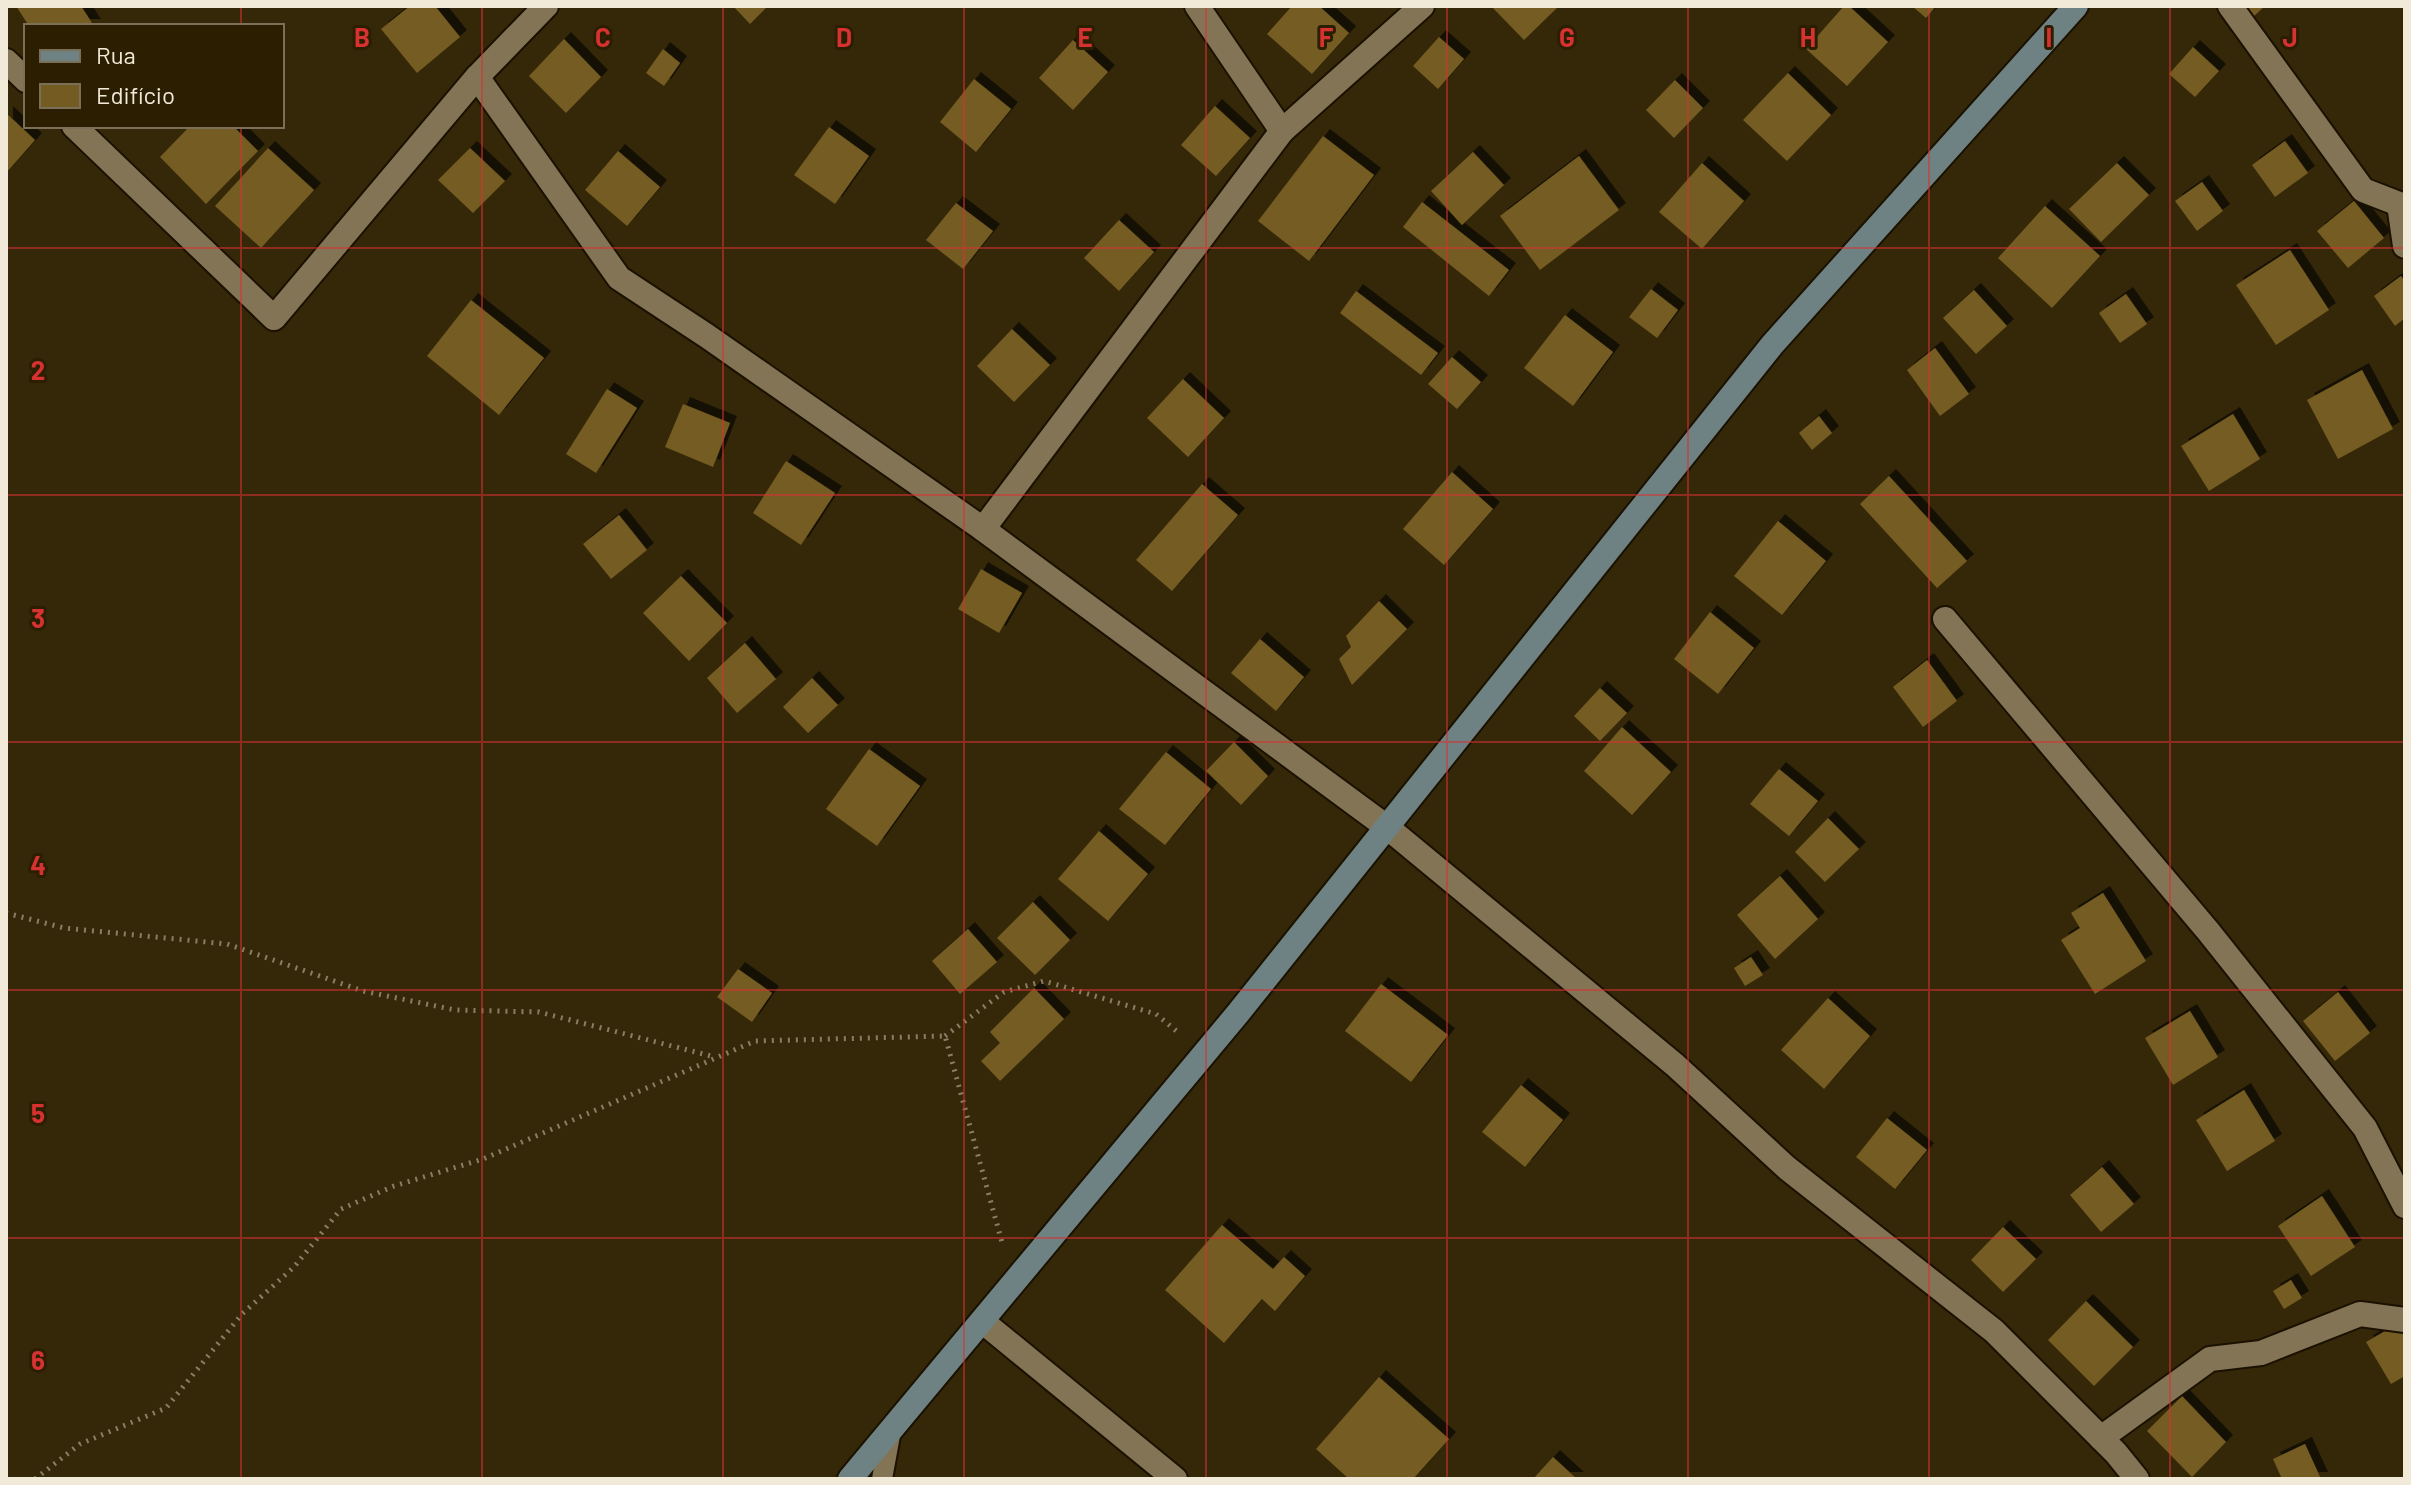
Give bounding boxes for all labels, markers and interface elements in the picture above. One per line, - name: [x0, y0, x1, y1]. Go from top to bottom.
- text: B: [354, 21, 370, 52]
- text: C: [595, 21, 611, 52]
- text: D: [836, 21, 852, 52]
- text: E: [1077, 21, 1093, 52]
- text: F: [1319, 21, 1334, 52]
- text: G: [1559, 21, 1575, 52]
- text: H: [1800, 21, 1816, 52]
- text: I: [2046, 21, 2052, 52]
- text: J: [2282, 21, 2298, 52]
- legend: [24, 24, 284, 128]
- text: Rua: [96, 40, 136, 69]
- text: Edifício: [96, 80, 175, 109]
- text: 2: [31, 354, 45, 385]
- text: 3: [31, 602, 45, 633]
- text: 4: [30, 849, 46, 880]
- text: 5: [31, 1097, 45, 1128]
- text: 6: [31, 1344, 45, 1375]

